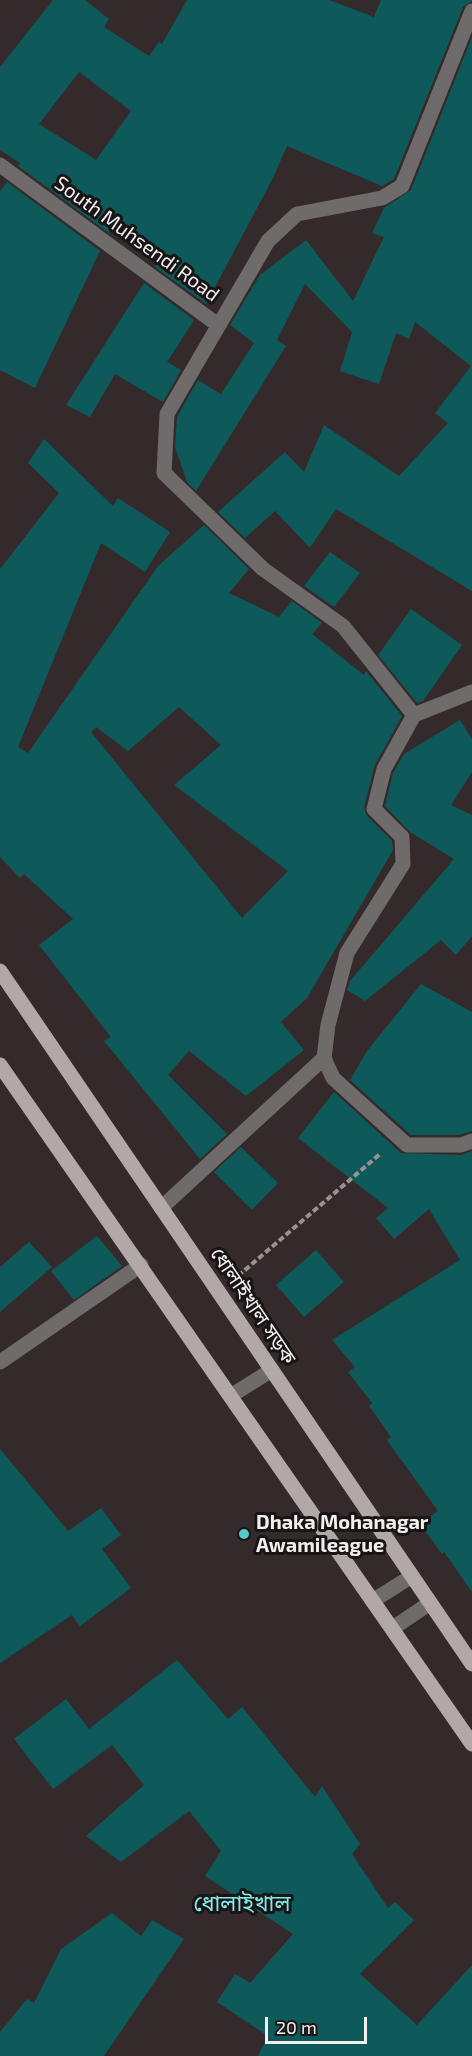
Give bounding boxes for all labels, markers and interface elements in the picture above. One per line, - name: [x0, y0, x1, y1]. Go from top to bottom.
- street label: South Muhsendi Road: [50, 171, 224, 307]
- street label: ধোলাইখাল সড়ক: [205, 1243, 301, 1369]
- place label: Dhaka Mohanagar Awamileague: [256, 1510, 428, 1557]
- marker: Dhaka Mohanagar Awamileague: [237, 1527, 251, 1541]
- district label: ধোলাইখাল: [193, 1891, 291, 1917]
- scale bar: [268, 2005, 370, 2043]
- text: 20 m: [276, 2016, 317, 2038]

